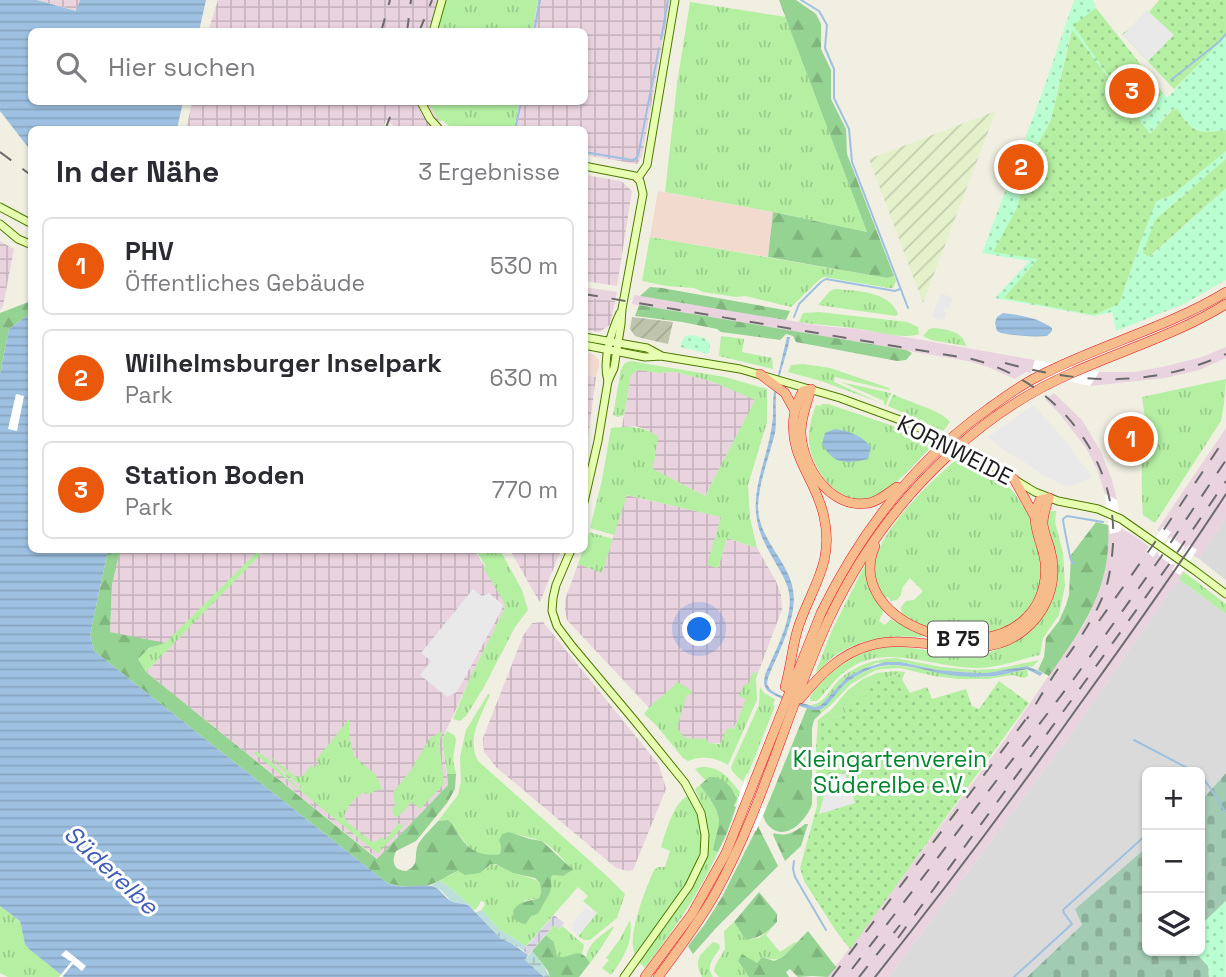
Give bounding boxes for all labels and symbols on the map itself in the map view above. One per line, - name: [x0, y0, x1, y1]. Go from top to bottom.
- pin: 3: [1109, 65, 1155, 117]
- pin: 2: [998, 141, 1044, 193]
- street label: KORNWEIDE: [892, 408, 1018, 492]
- pin: 1: [1108, 413, 1154, 465]
- your location: [682, 612, 716, 646]
- road number: B 75: [928, 622, 988, 656]
- park label: Kleingartenverein Süderelbe e.V.: [793, 744, 987, 800]
- water label: Süderelbe: [58, 818, 165, 922]

